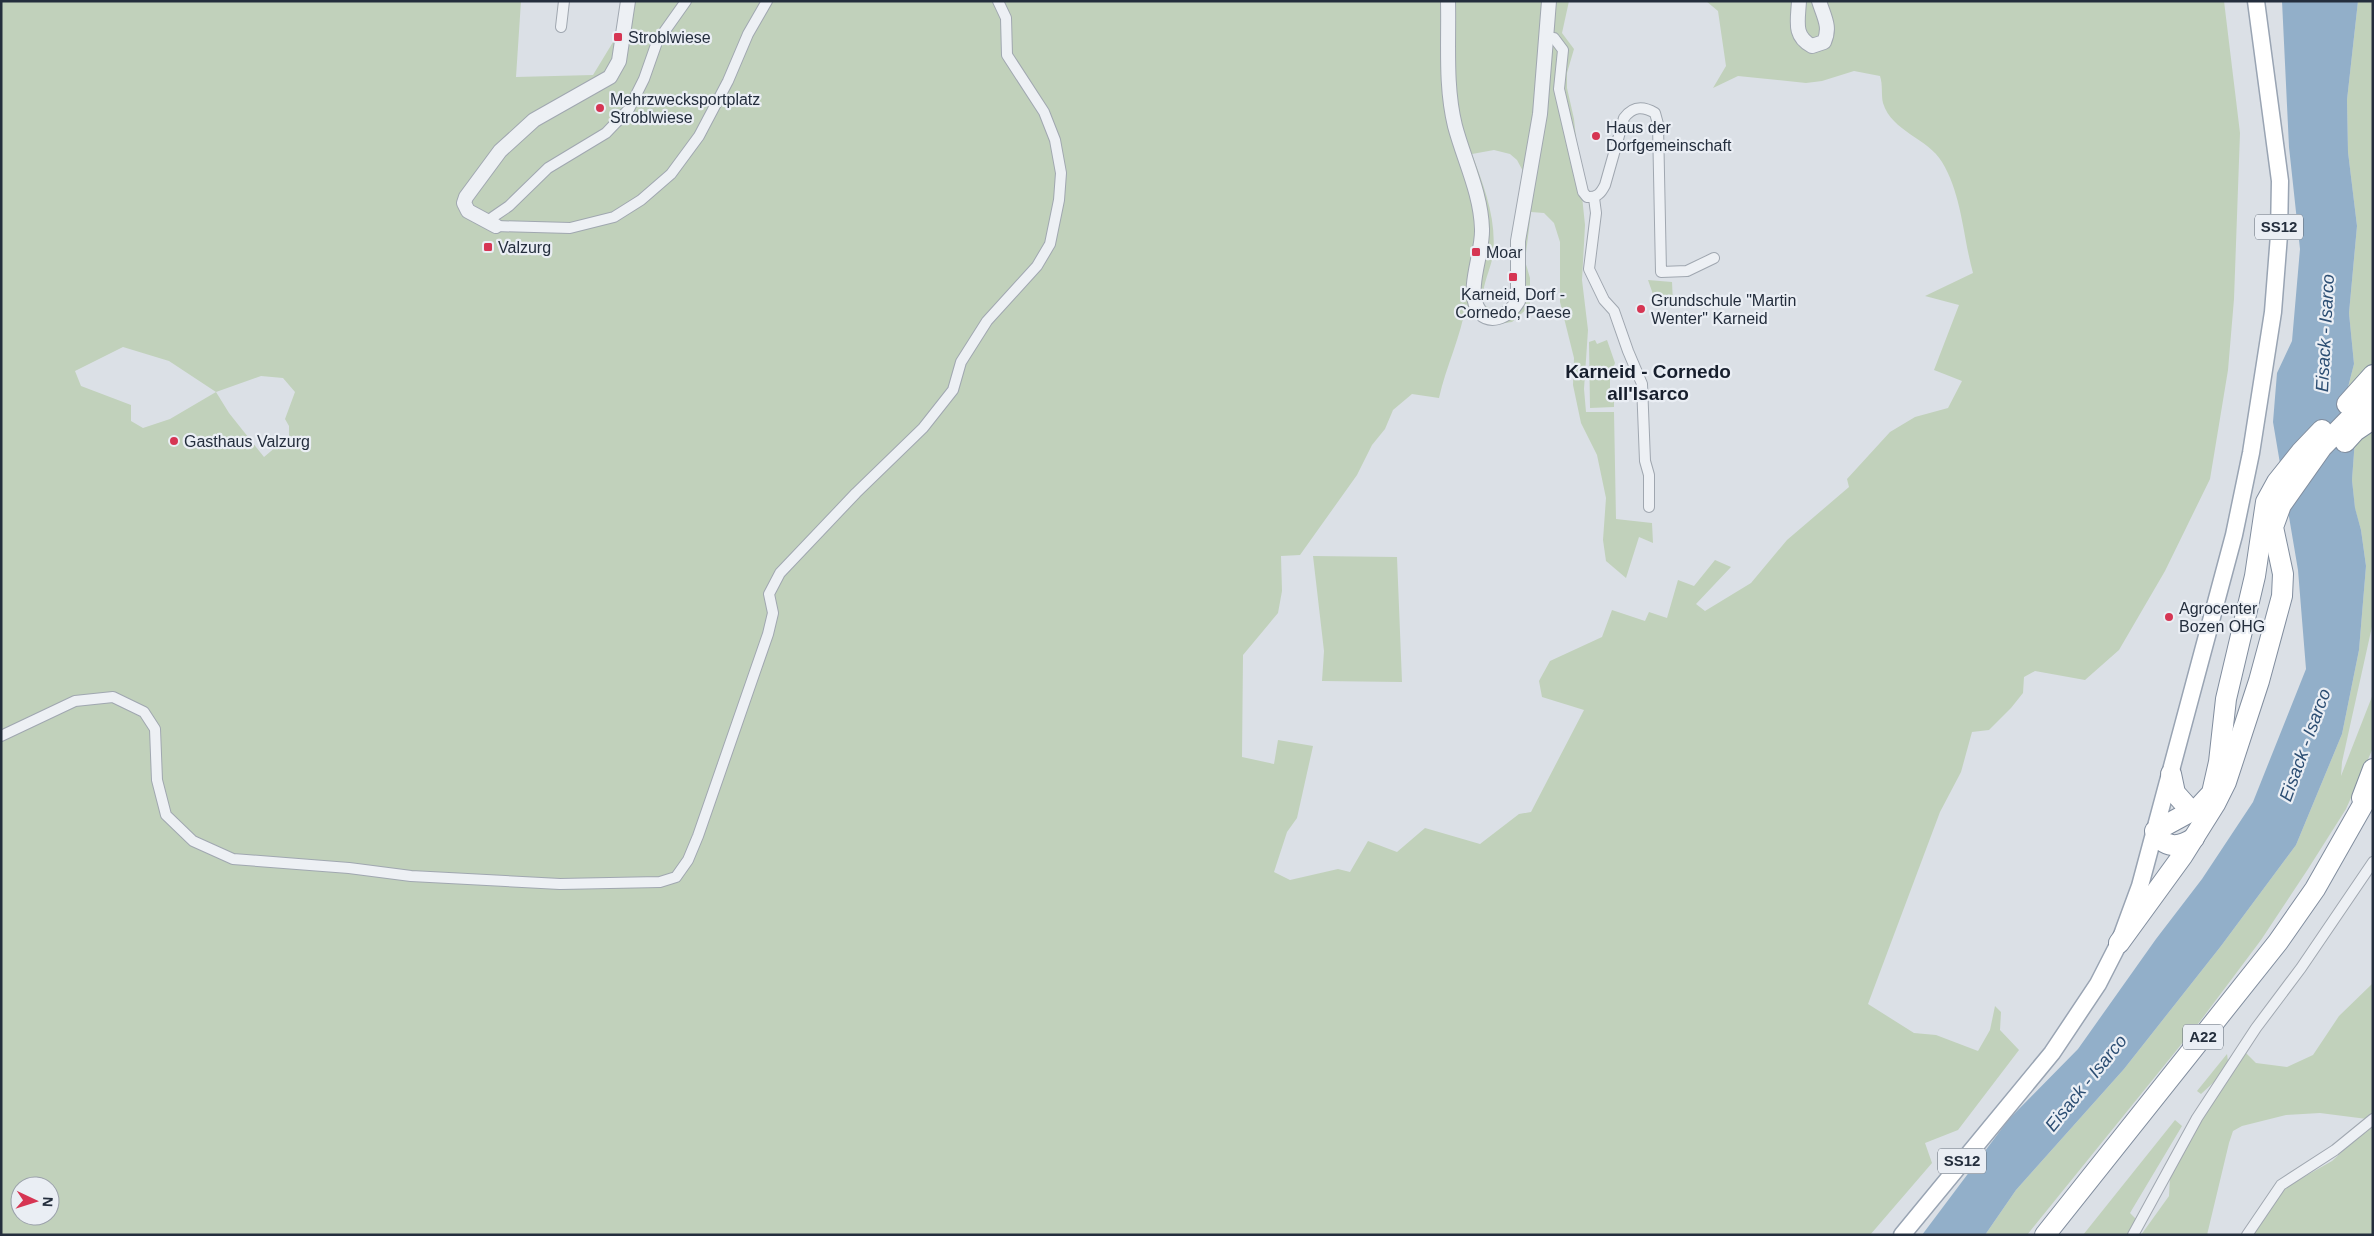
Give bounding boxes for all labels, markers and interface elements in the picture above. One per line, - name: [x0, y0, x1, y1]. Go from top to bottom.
- place label: Stroblwiese: [628, 29, 711, 46]
- marker: Stroblwiese: [612, 31, 624, 43]
- place label: Mehrzwecksportplatz Stroblwiese: [610, 91, 760, 126]
- marker: Mehrzwecksportplatz Stroblwiese: [594, 102, 606, 114]
- place label: Haus der Dorfgemeinschaft: [1606, 119, 1732, 154]
- marker: Haus der Dorfgemeinschaft: [1590, 130, 1602, 142]
- road number: SS12: [2255, 214, 2303, 240]
- place label: Valzurg: [498, 239, 551, 256]
- marker: Valzurg: [482, 241, 494, 253]
- place label: Moar: [1486, 244, 1523, 261]
- marker: Moar: [1470, 246, 1482, 258]
- marker: Karneid, Dorf - Cornedo, Paese: [1507, 271, 1519, 283]
- water label: Eisack - Isarco: [2312, 274, 2338, 392]
- place label: Karneid, Dorf - Cornedo, Paese: [1455, 286, 1571, 321]
- place label: Grundschule "Martin Wenter" Karneid: [1651, 292, 1796, 327]
- marker: Grundschule "Martin Wenter" Karneid: [1635, 303, 1647, 315]
- district label: Karneid - Cornedo all'Isarco: [1565, 361, 1731, 404]
- place label: Gasthaus Valzurg: [184, 433, 310, 450]
- marker: Gasthaus Valzurg: [168, 435, 180, 447]
- place label: Agrocenter Bozen OHG: [2179, 600, 2265, 635]
- marker: Agrocenter Bozen OHG: [2163, 611, 2175, 623]
- water label: Eisack - Isarco: [2275, 686, 2335, 804]
- road number: A22: [2183, 1024, 2223, 1050]
- water label: Eisack - Isarco: [2041, 1031, 2131, 1135]
- road number: SS12: [1938, 1148, 1986, 1174]
- north arrow: [10, 1176, 60, 1226]
- text: N: [40, 1196, 56, 1208]

